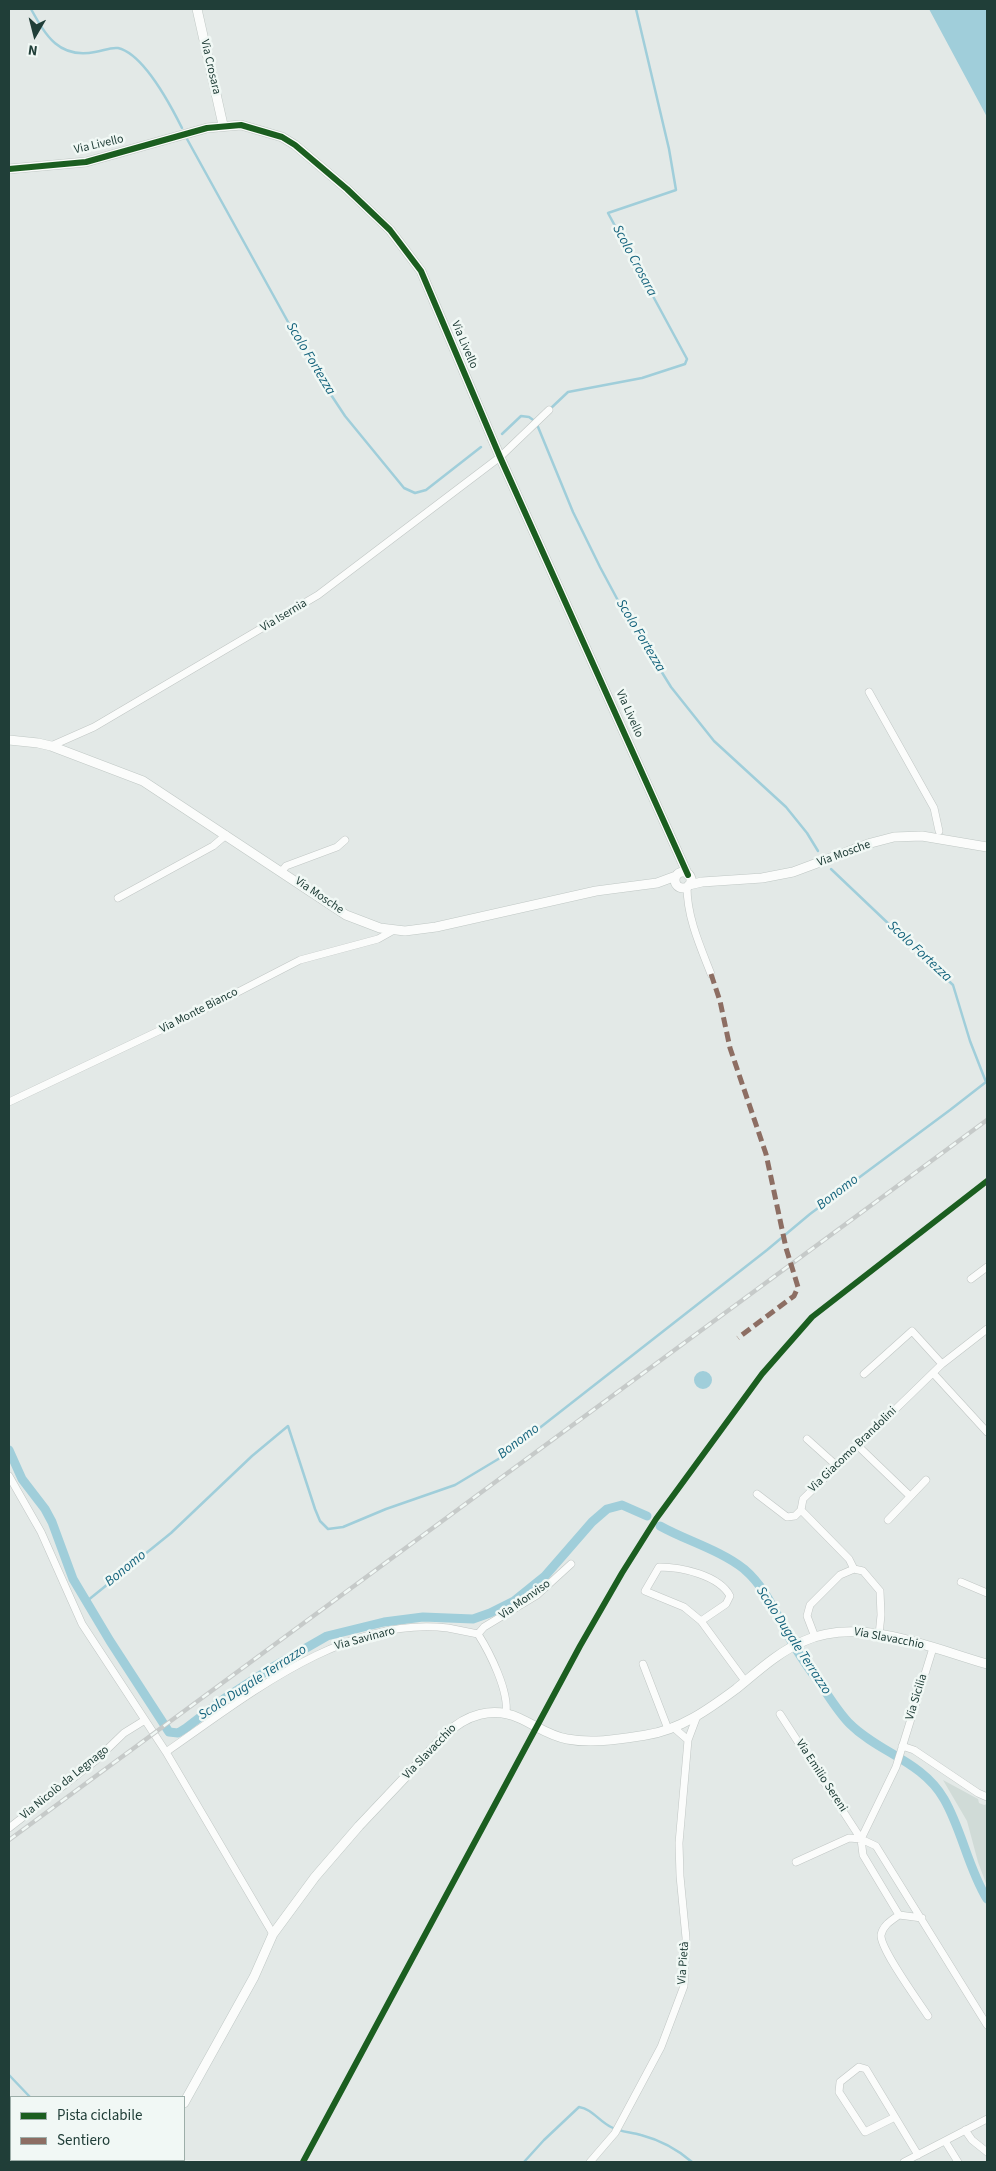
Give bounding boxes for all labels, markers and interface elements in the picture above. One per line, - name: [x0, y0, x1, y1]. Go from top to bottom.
- north arrow: [10, 10, 60, 60]
- street label: Via Crosara: [197, 38, 223, 96]
- text: N: [27, 39, 39, 60]
- street label: Via Livello: [73, 132, 125, 158]
- water label: Scolo Crosara: [608, 222, 660, 300]
- water label: Scolo Fortezza: [282, 319, 338, 399]
- street label: Via Livello: [448, 319, 480, 371]
- water label: Scolo Fortezza: [612, 596, 668, 676]
- street label: Via Isernia: [258, 597, 310, 635]
- street label: Via Livello: [612, 688, 646, 740]
- street label: Via Mosche: [815, 838, 873, 870]
- street label: Via Mosche: [292, 874, 346, 918]
- water label: Scolo Fortezza: [883, 918, 955, 986]
- street label: Via Monte Bianco: [157, 985, 241, 1037]
- water label: Bonomo: [814, 1172, 862, 1214]
- street label: Via Giacomo Brandolini: [806, 1404, 900, 1496]
- water label: Bonomo: [495, 1421, 543, 1463]
- water label: Bonomo: [102, 1547, 150, 1591]
- street label: Via Monviso: [497, 1577, 553, 1623]
- water label: Scolo Dugale Terrazzo: [752, 1584, 834, 1698]
- street label: Via Savinaro: [333, 1624, 397, 1654]
- street label: Via Slavacchio: [853, 1625, 925, 1653]
- water label: Scolo Dugale Terrazzo: [196, 1642, 310, 1724]
- street label: Via Sicilia: [903, 1672, 931, 1722]
- street label: Via Slavacchio: [400, 1721, 460, 1783]
- street label: Via Emilio Sereni: [792, 1737, 850, 1815]
- street label: Via Nicolò da Legnago: [18, 1743, 112, 1823]
- street label: Via Pietà: [675, 1941, 693, 1985]
- legend: [10, 2096, 185, 2161]
- text: Pista ciclabile: [57, 2105, 142, 2126]
- text: Sentiero: [57, 2130, 110, 2151]

